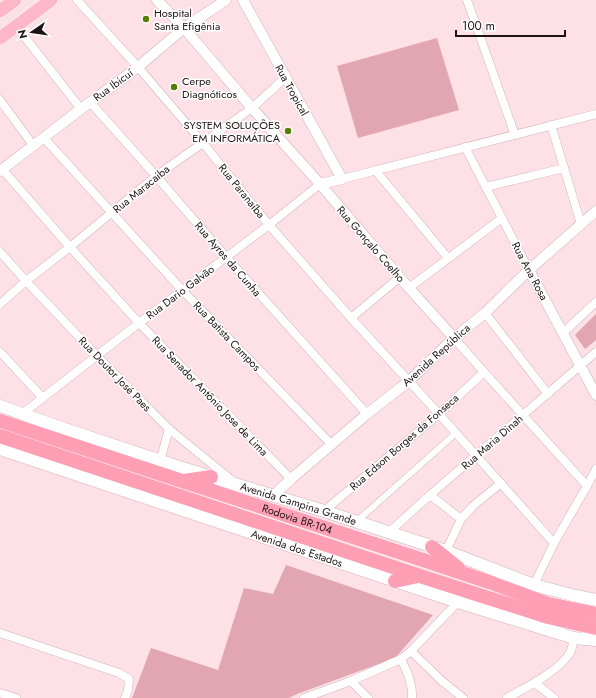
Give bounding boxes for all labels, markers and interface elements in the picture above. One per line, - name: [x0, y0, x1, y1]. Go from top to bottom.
- place label: Hospital Santa Efigênia: [154, 5, 220, 34]
- north arrow: [12, 12, 52, 52]
- scale bar: [456, 12, 565, 38]
- marker: Hospital Santa Efigênia: [141, 14, 151, 24]
- text: 100 m: [462, 17, 495, 35]
- text: N: [13, 28, 31, 40]
- street label: Rua Tropical: [271, 61, 313, 119]
- street label: Rua Ibicuí: [90, 64, 137, 105]
- place label: Cerpe Diagnóticos: [182, 73, 237, 102]
- marker: Cerpe Diagnóticos: [169, 82, 179, 92]
- place label: SYSTEM SOLUÇÕES EM INFORMÁTICA: [184, 117, 281, 146]
- marker: SYSTEM SOLUÇÕES EM INFORMÁTICA: [283, 126, 293, 136]
- street label: Rua Paranaíba: [215, 160, 269, 222]
- street label: Rua Maracaiba: [109, 161, 173, 217]
- street label: Rua Gonçalo Coelho: [333, 202, 409, 286]
- street label: Rua Ayres da Cunha: [191, 218, 265, 300]
- street label: Rua Ana Rosa: [508, 239, 552, 303]
- street label: Rua Dario Galvão: [143, 261, 217, 323]
- street label: Rua Batista Campos: [190, 298, 265, 375]
- street label: Avenida República: [398, 320, 474, 390]
- street label: Rua Senador Antônio Jose de Lima: [148, 332, 272, 460]
- street label: Rua Doutor José Paes: [75, 333, 155, 415]
- street label: Rua Edson Borges da Fonseca: [346, 390, 462, 494]
- street label: Rua Maria Dinah: [458, 411, 526, 473]
- street label: Avenida Campina Grande: [238, 478, 359, 529]
- street label: Rodovia BR-104: [260, 500, 335, 538]
- street label: Avenida dos Estados: [249, 525, 345, 571]

